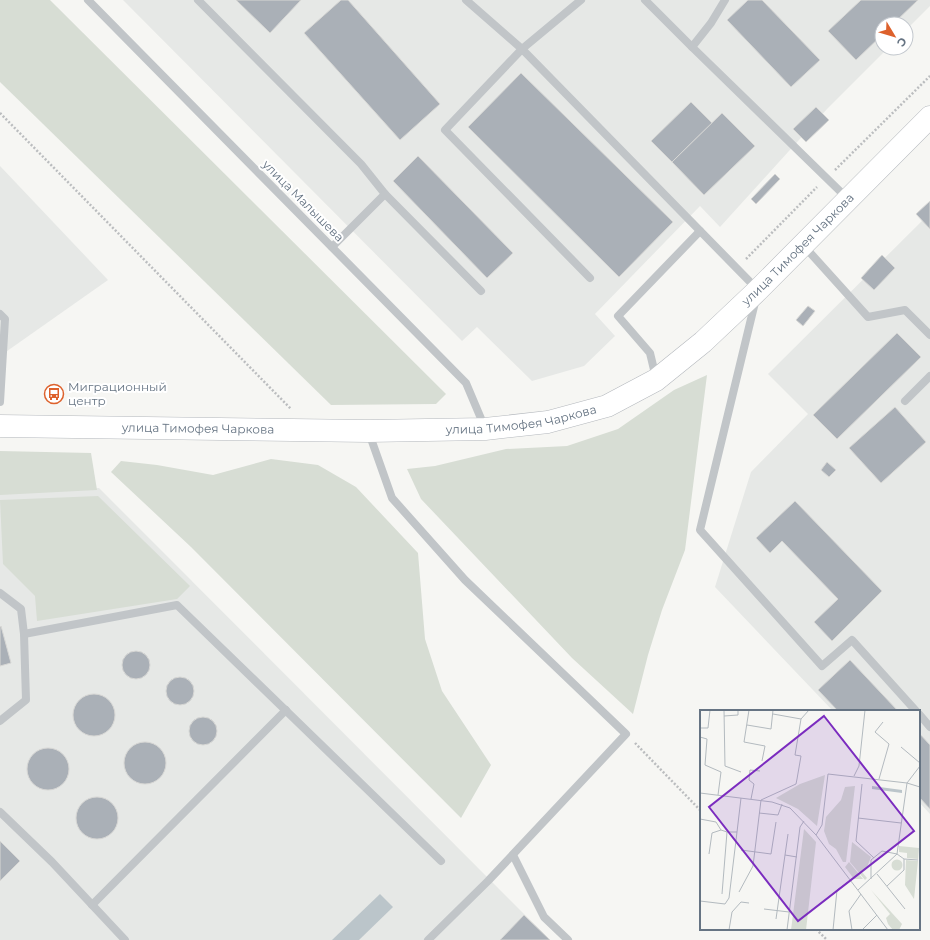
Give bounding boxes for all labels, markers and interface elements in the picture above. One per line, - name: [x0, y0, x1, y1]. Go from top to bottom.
- north arrow: [874, 16, 914, 56]
- text: С: [894, 35, 910, 50]
- street label: улица Малышева: [259, 156, 347, 244]
- street label: улица Тимофея Чаркова: [738, 190, 857, 309]
- place label: Миграционный центр: [68, 379, 167, 408]
- bus stop icon: Миграционный центр: [43, 383, 65, 405]
- street label: улица Тимофея Чаркова: [445, 401, 598, 437]
- street label: улица Тимофея Чаркова: [121, 420, 274, 437]
- inset map: [700, 710, 920, 930]

